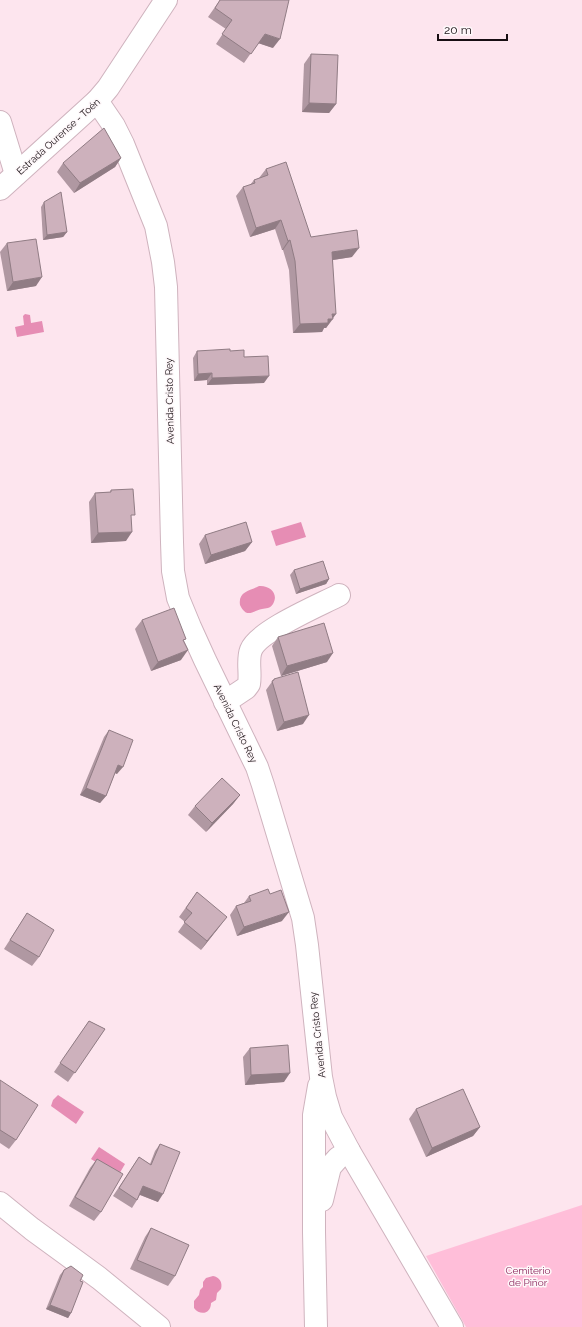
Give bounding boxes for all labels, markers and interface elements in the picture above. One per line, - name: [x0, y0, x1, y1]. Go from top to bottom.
- scale bar: [438, 16, 507, 42]
- text: 20 m: [444, 23, 472, 37]
- street label: Estrada Ourense - Toén: [14, 96, 102, 177]
- street label: Avenida Cristo Rey: [163, 357, 176, 444]
- street label: Avenida Cristo Rey: [212, 682, 260, 765]
- street label: Avenida Cristo Rey: [307, 991, 327, 1078]
- park label: Cemiterio de Piñor: [506, 1265, 550, 1288]

